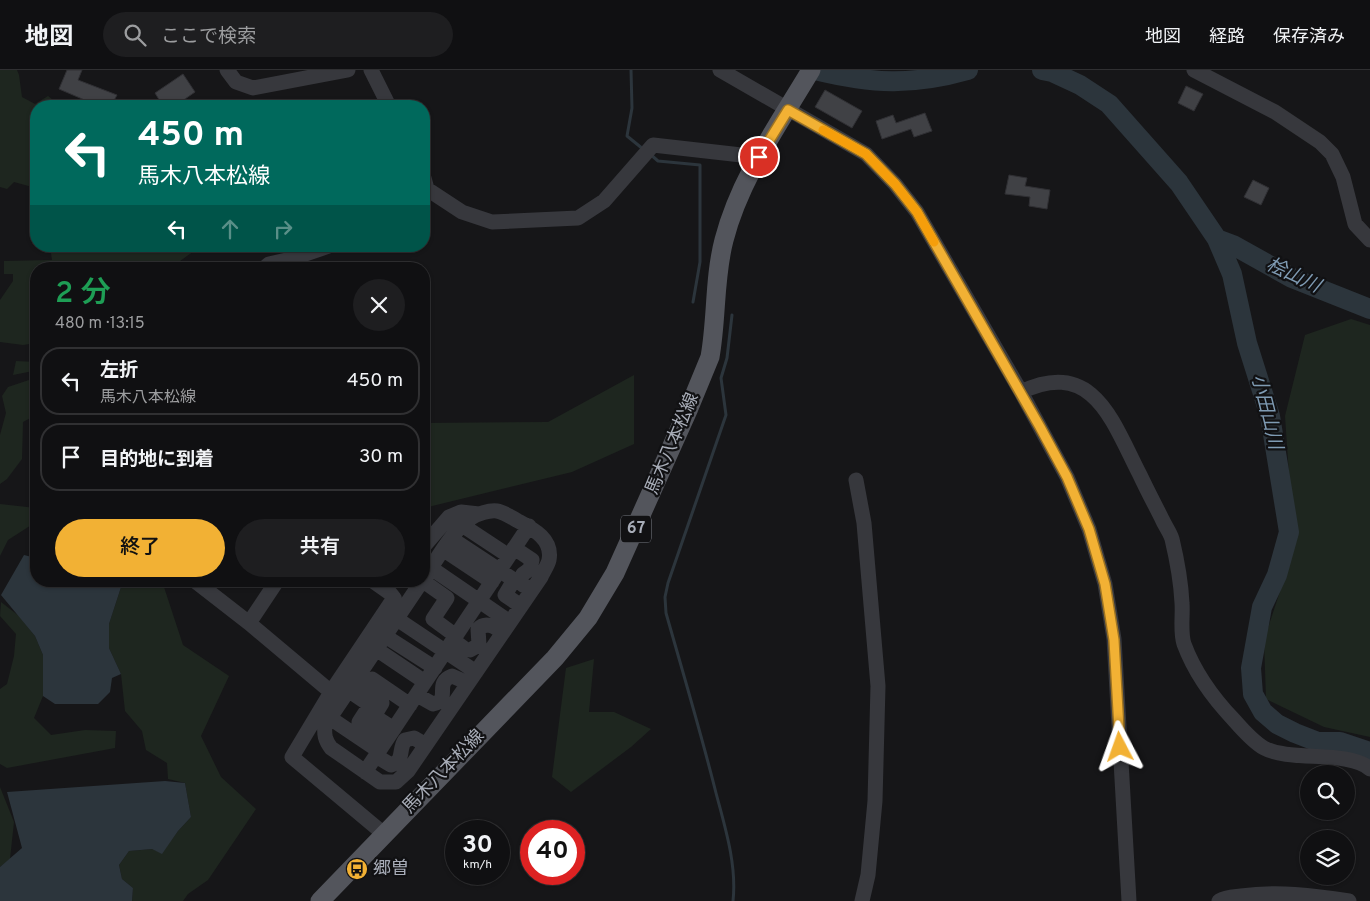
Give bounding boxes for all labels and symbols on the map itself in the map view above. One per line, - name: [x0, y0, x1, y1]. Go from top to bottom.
- pin: [738, 136, 780, 178]
- water label: 桧山川: [1262, 253, 1326, 300]
- water label: 小田山川: [1245, 372, 1287, 454]
- street label: 馬木八本松線: [641, 390, 705, 498]
- road number: 67: [621, 516, 651, 542]
- position arrow: [1093, 720, 1145, 772]
- street label: 馬木八本松線: [398, 725, 490, 819]
- speed limit sign: 40: [520, 820, 585, 885]
- bus stop icon: 郷曽: [345, 857, 369, 881]
- place label: 郷曽: [373, 858, 409, 881]

